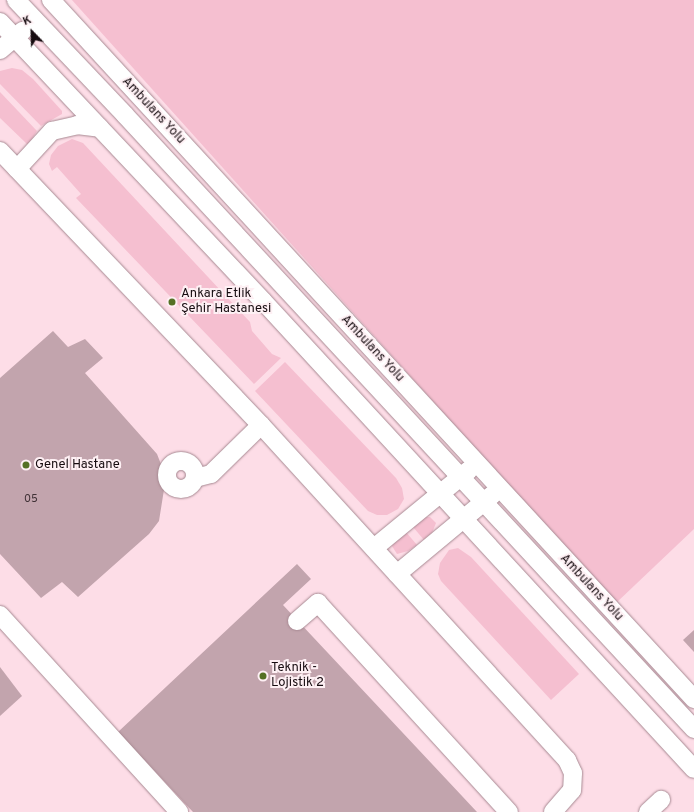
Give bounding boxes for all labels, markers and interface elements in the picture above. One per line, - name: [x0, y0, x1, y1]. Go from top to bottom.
- north arrow: [12, 12, 52, 52]
- text: K: [21, 13, 34, 29]
- street label: Ambulans Yolu: [118, 74, 188, 148]
- place label: Ankara Etlik Şehir Hastanesi: [181, 287, 271, 318]
- marker: Ankara Etlik Şehir Hastanesi: [166, 296, 178, 308]
- street label: Ambulans Yolu: [337, 312, 407, 386]
- place label: Genel Hastane: [35, 457, 120, 473]
- marker: Genel Hastane: [20, 459, 32, 471]
- house number: 05: [24, 492, 38, 506]
- street label: Ambulans Yolu: [556, 551, 626, 625]
- place label: Teknik - Lojistik 2: [271, 661, 324, 692]
- marker: Teknik - Lojistik 2: [258, 671, 268, 681]

